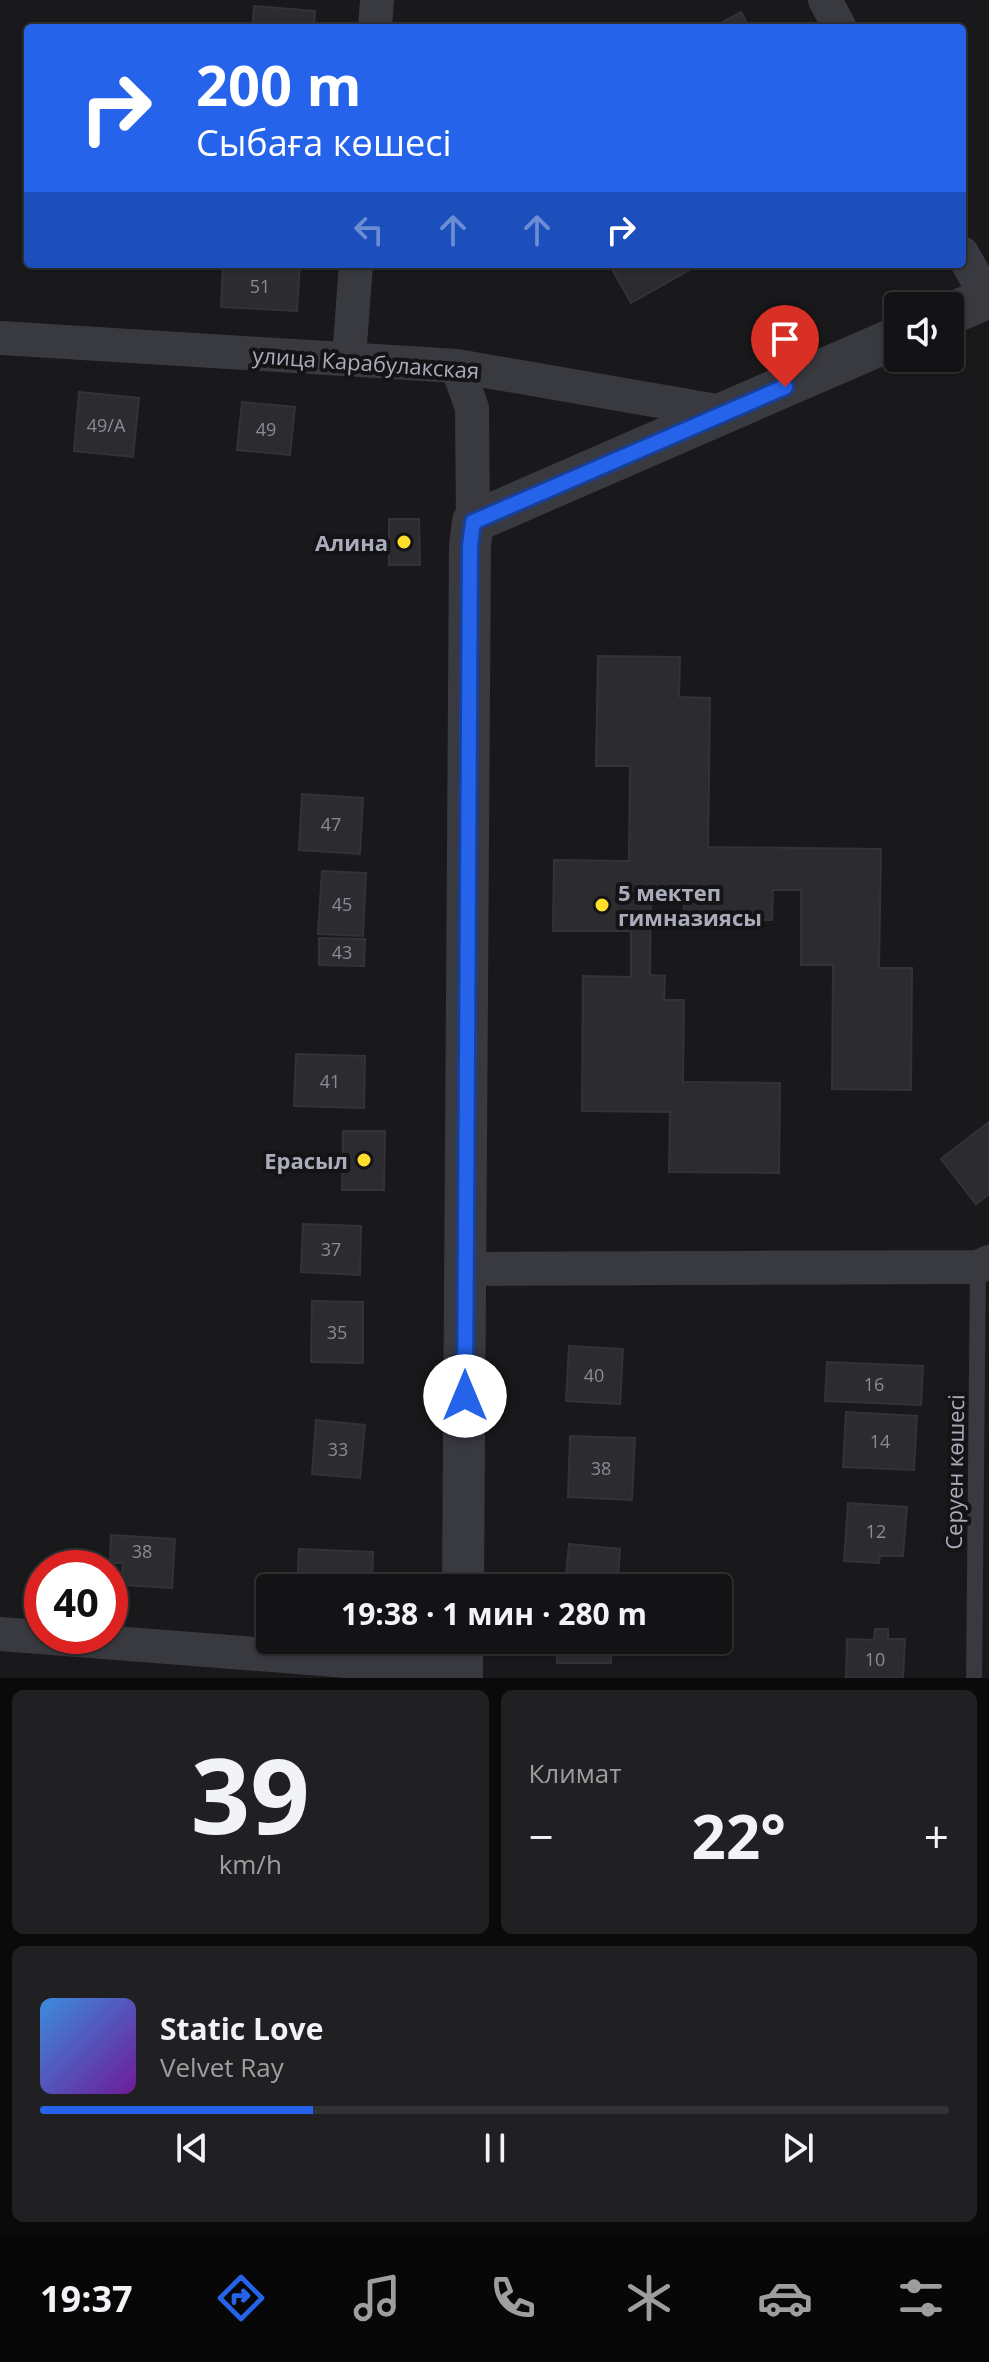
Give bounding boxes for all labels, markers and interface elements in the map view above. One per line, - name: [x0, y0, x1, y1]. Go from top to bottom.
- text: 200 m: [196, 46, 362, 122]
- icon: right: [64, 56, 168, 160]
- text: Сыбаға көшесі: [196, 118, 451, 167]
- icon: left: [347, 208, 391, 252]
- icon: ahead: [431, 208, 475, 252]
- icon: ahead: [515, 208, 559, 252]
- icon: right: [599, 208, 643, 252]
- house number: 51: [250, 274, 270, 298]
- map controls: [884, 292, 964, 372]
- button: sound: [884, 292, 964, 372]
- pin: [751, 305, 819, 387]
- icon: arrive: [763, 317, 807, 361]
- street label: улица Карабулакская: [252, 339, 480, 385]
- house number: 49/А: [87, 413, 126, 437]
- house number: 49: [256, 417, 276, 441]
- place label: Алина: [315, 527, 388, 557]
- marker: Алина: [395, 533, 413, 551]
- house number: 47: [321, 812, 341, 836]
- place label: 5 мектеп гимназиясы: [618, 877, 762, 932]
- house number: 45: [332, 892, 352, 916]
- marker: 5 мектеп гимназиясы: [593, 896, 611, 914]
- house number: 43: [332, 940, 352, 964]
- house number: 41: [320, 1069, 340, 1093]
- place label: Ерасыл: [264, 1145, 348, 1175]
- marker: Ерасыл: [355, 1151, 373, 1169]
- house number: 37: [321, 1237, 341, 1261]
- house number: 35: [327, 1320, 347, 1344]
- position arrow: [423, 1354, 507, 1438]
- house number: 40: [584, 1363, 604, 1387]
- house number: 16: [864, 1372, 884, 1396]
- street label: Серуен көшесі: [938, 1394, 970, 1550]
- house number: 14: [870, 1429, 890, 1453]
- house number: 33: [328, 1437, 348, 1461]
- house number: 38: [591, 1456, 611, 1480]
- house number: 12: [866, 1519, 886, 1543]
- house number: 38: [132, 1539, 152, 1563]
- speed limit sign: 40: [24, 1550, 128, 1654]
- text: 19:38 · 1 мин · 280 m: [341, 1593, 647, 1634]
- house number: 10: [865, 1647, 885, 1671]
- text: 39: [191, 1723, 310, 1864]
- text: Климат: [529, 1755, 622, 1791]
- text: 22°: [692, 1795, 786, 1877]
- text: −: [529, 1806, 554, 1866]
- text: +: [924, 1806, 949, 1866]
- text: km/h: [219, 1846, 282, 1882]
- text: Static Love: [160, 2008, 323, 2049]
- text: Velvet Ray: [160, 2049, 284, 2085]
- icon: previous: [170, 2126, 214, 2170]
- icon: pause: [473, 2126, 517, 2170]
- icon: next: [776, 2126, 820, 2170]
- icon: directions: [213, 2270, 269, 2326]
- icon: music: [349, 2270, 405, 2326]
- icon: phone: [485, 2270, 541, 2326]
- icon: climate: [621, 2270, 677, 2326]
- icon: car: [757, 2270, 813, 2326]
- icon: filters: [893, 2270, 949, 2326]
- text: 19:37: [40, 2274, 133, 2323]

